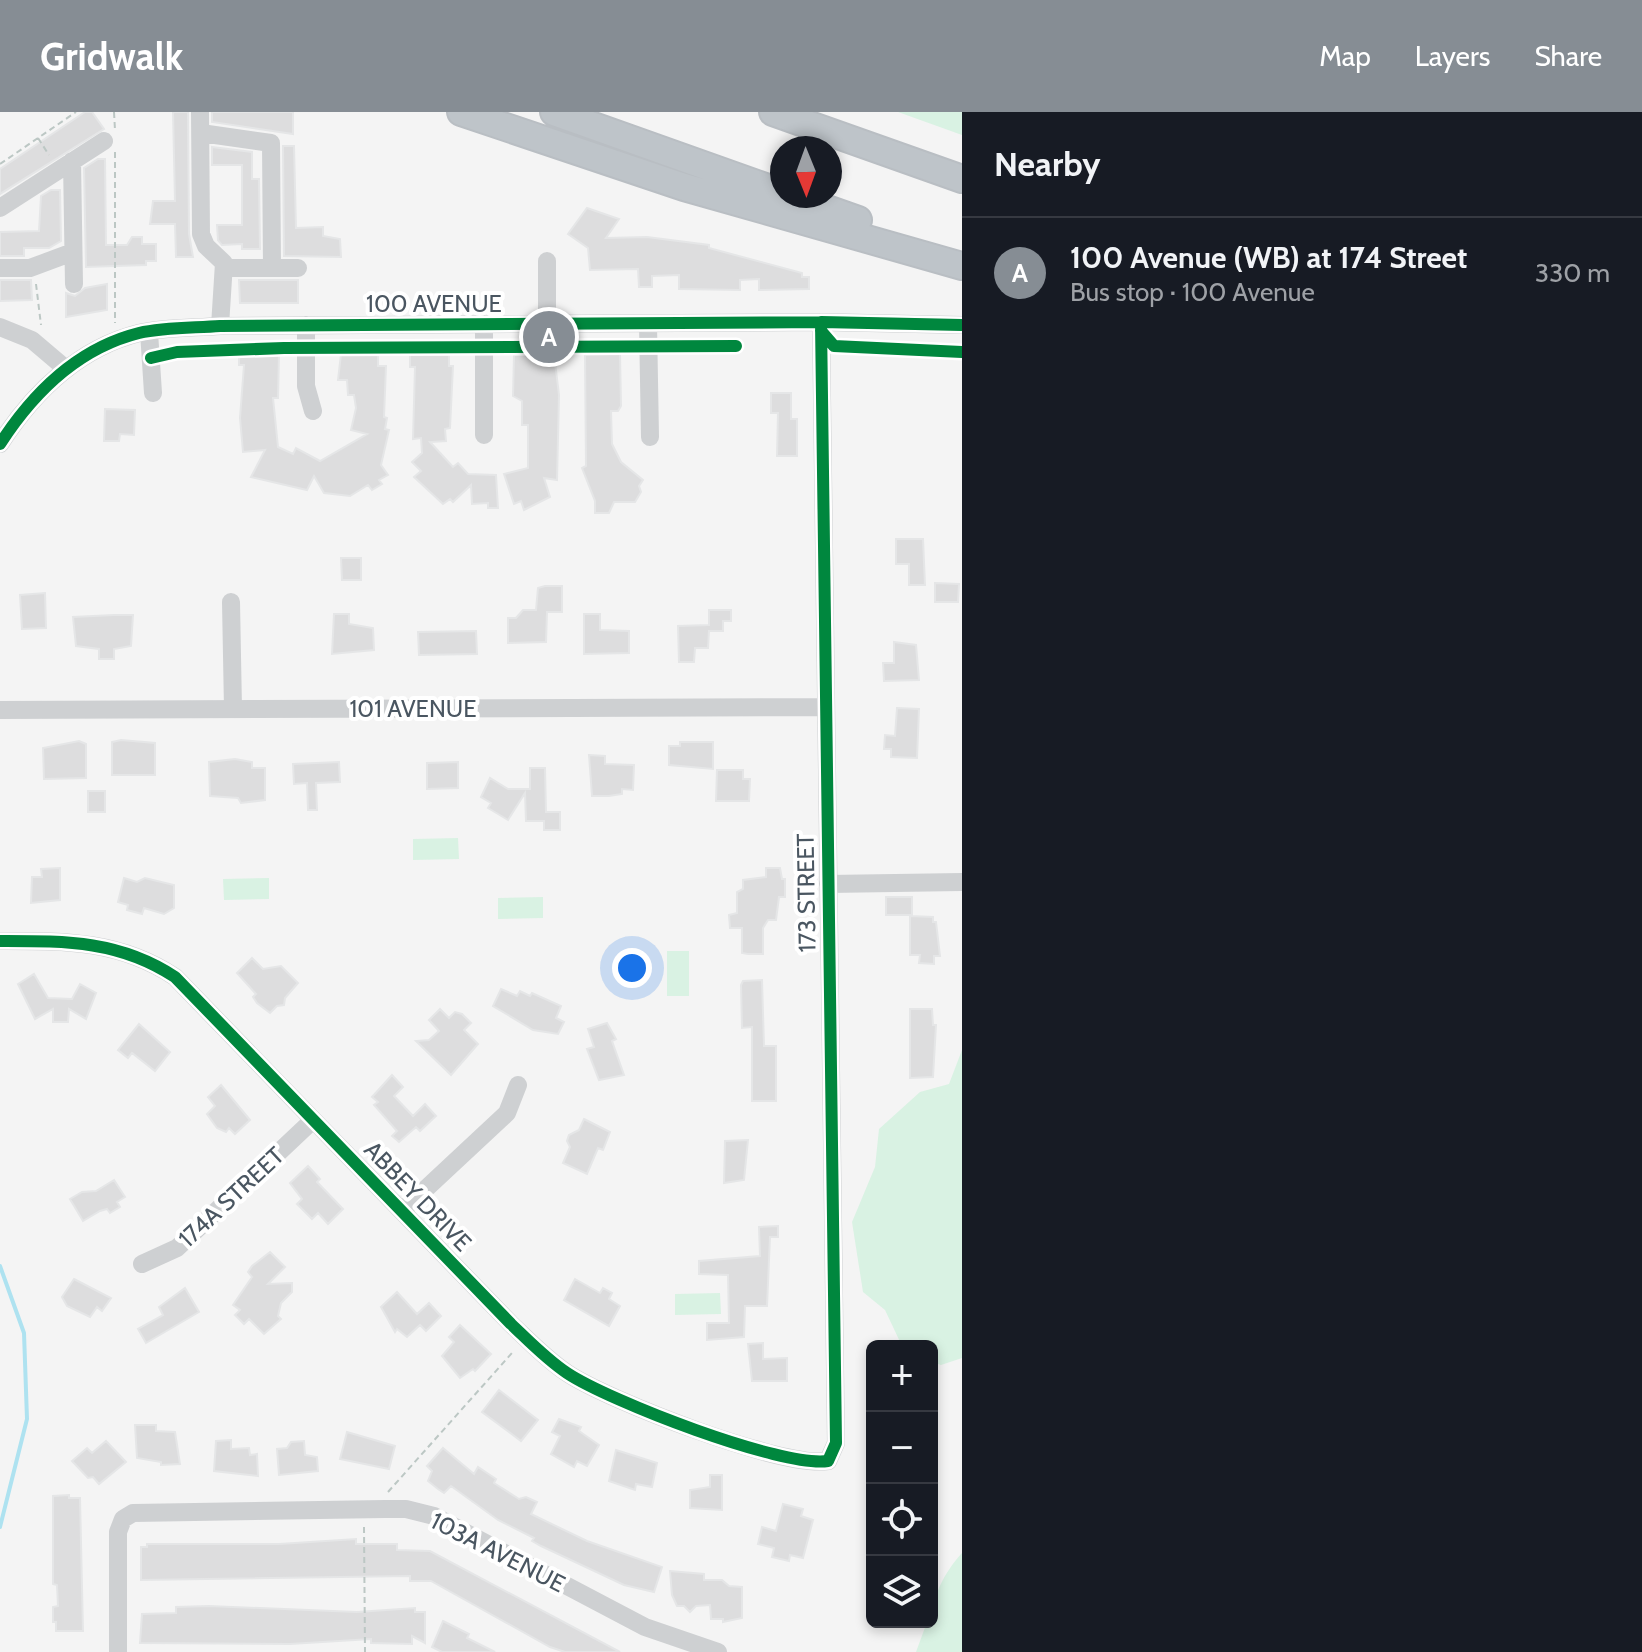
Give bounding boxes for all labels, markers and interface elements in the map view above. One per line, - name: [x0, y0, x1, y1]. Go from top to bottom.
- text: Gridwalk: [40, 33, 183, 80]
- text: Map: [1319, 39, 1371, 73]
- text: Layers: [1415, 39, 1490, 73]
- text: Share: [1534, 39, 1602, 73]
- north arrow: [770, 136, 842, 208]
- text: Nearby: [994, 143, 1101, 185]
- text: 100 Avenue (WB) at 174 Street: [1070, 239, 1467, 276]
- text: A: [1012, 257, 1028, 289]
- text: 330 m: [1535, 257, 1610, 289]
- text: Bus stop · 100 Avenue: [1070, 276, 1315, 308]
- street label: 100 AVENUE: [366, 289, 502, 318]
- pin: A: [523, 307, 575, 367]
- street label: 101 AVENUE: [350, 694, 476, 723]
- street label: 173 STREET: [790, 833, 822, 953]
- your location: [612, 948, 652, 988]
- street label: ABBEY DRIVE: [358, 1135, 478, 1257]
- street label: 174A STREET: [172, 1141, 290, 1253]
- map controls: [866, 1340, 938, 1628]
- button: +: [866, 1340, 938, 1412]
- button: −: [866, 1412, 938, 1484]
- button: locate: [866, 1484, 938, 1556]
- street label: 103A AVENUE: [426, 1506, 570, 1598]
- button: layers: [866, 1556, 938, 1628]

